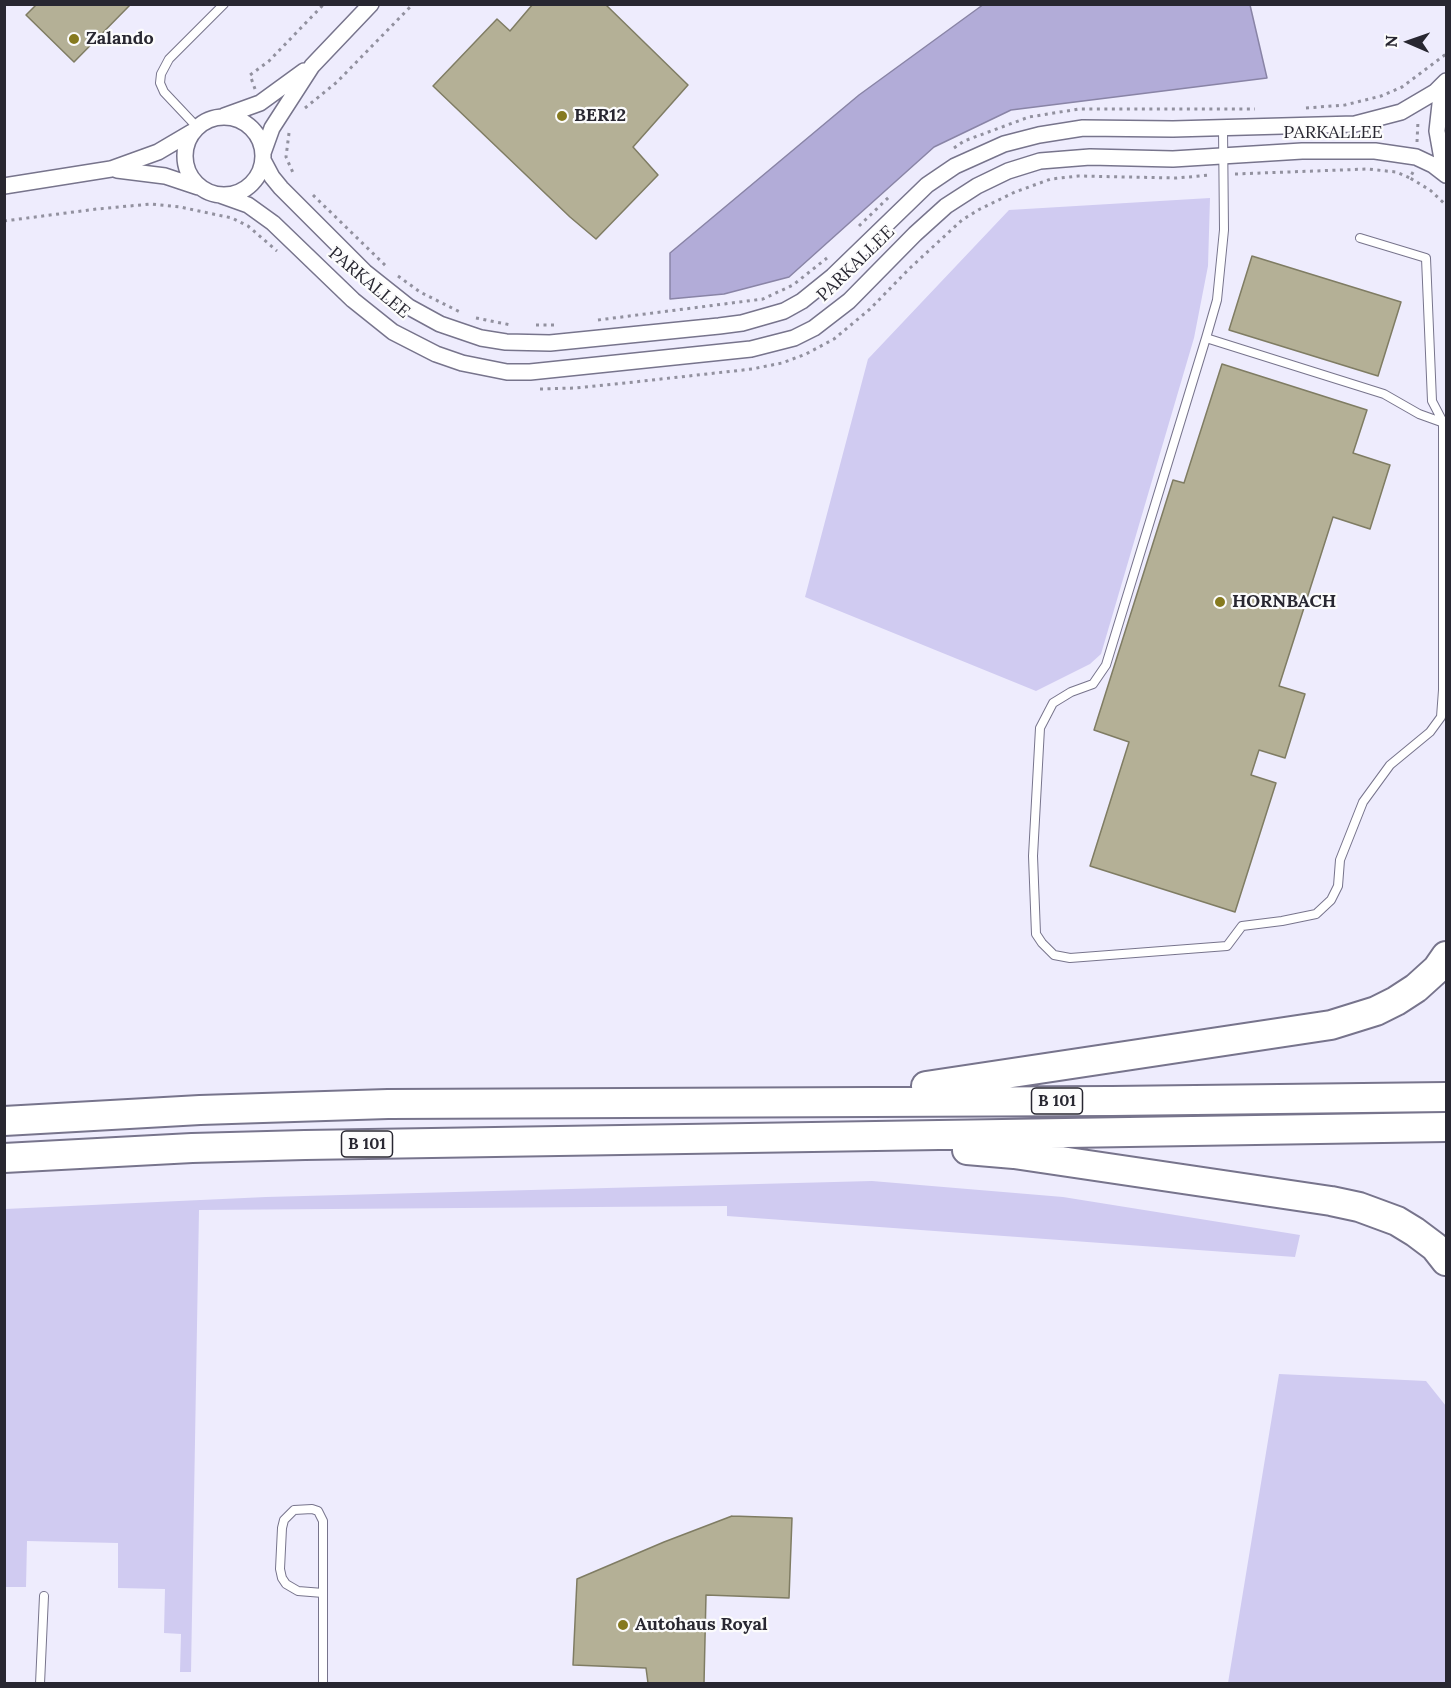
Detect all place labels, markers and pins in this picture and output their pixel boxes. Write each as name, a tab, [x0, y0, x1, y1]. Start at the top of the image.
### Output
place label: Zalando	[86, 28, 154, 50]
marker: Zalando	[67, 32, 81, 46]
place label: BER12	[574, 105, 626, 127]
marker: BER12	[555, 109, 569, 123]
place label: HORNBACH	[1232, 591, 1336, 613]
marker: HORNBACH	[1213, 595, 1227, 609]
place label: Autohaus Royal	[635, 1614, 768, 1636]
marker: Autohaus Royal	[616, 1618, 630, 1632]

